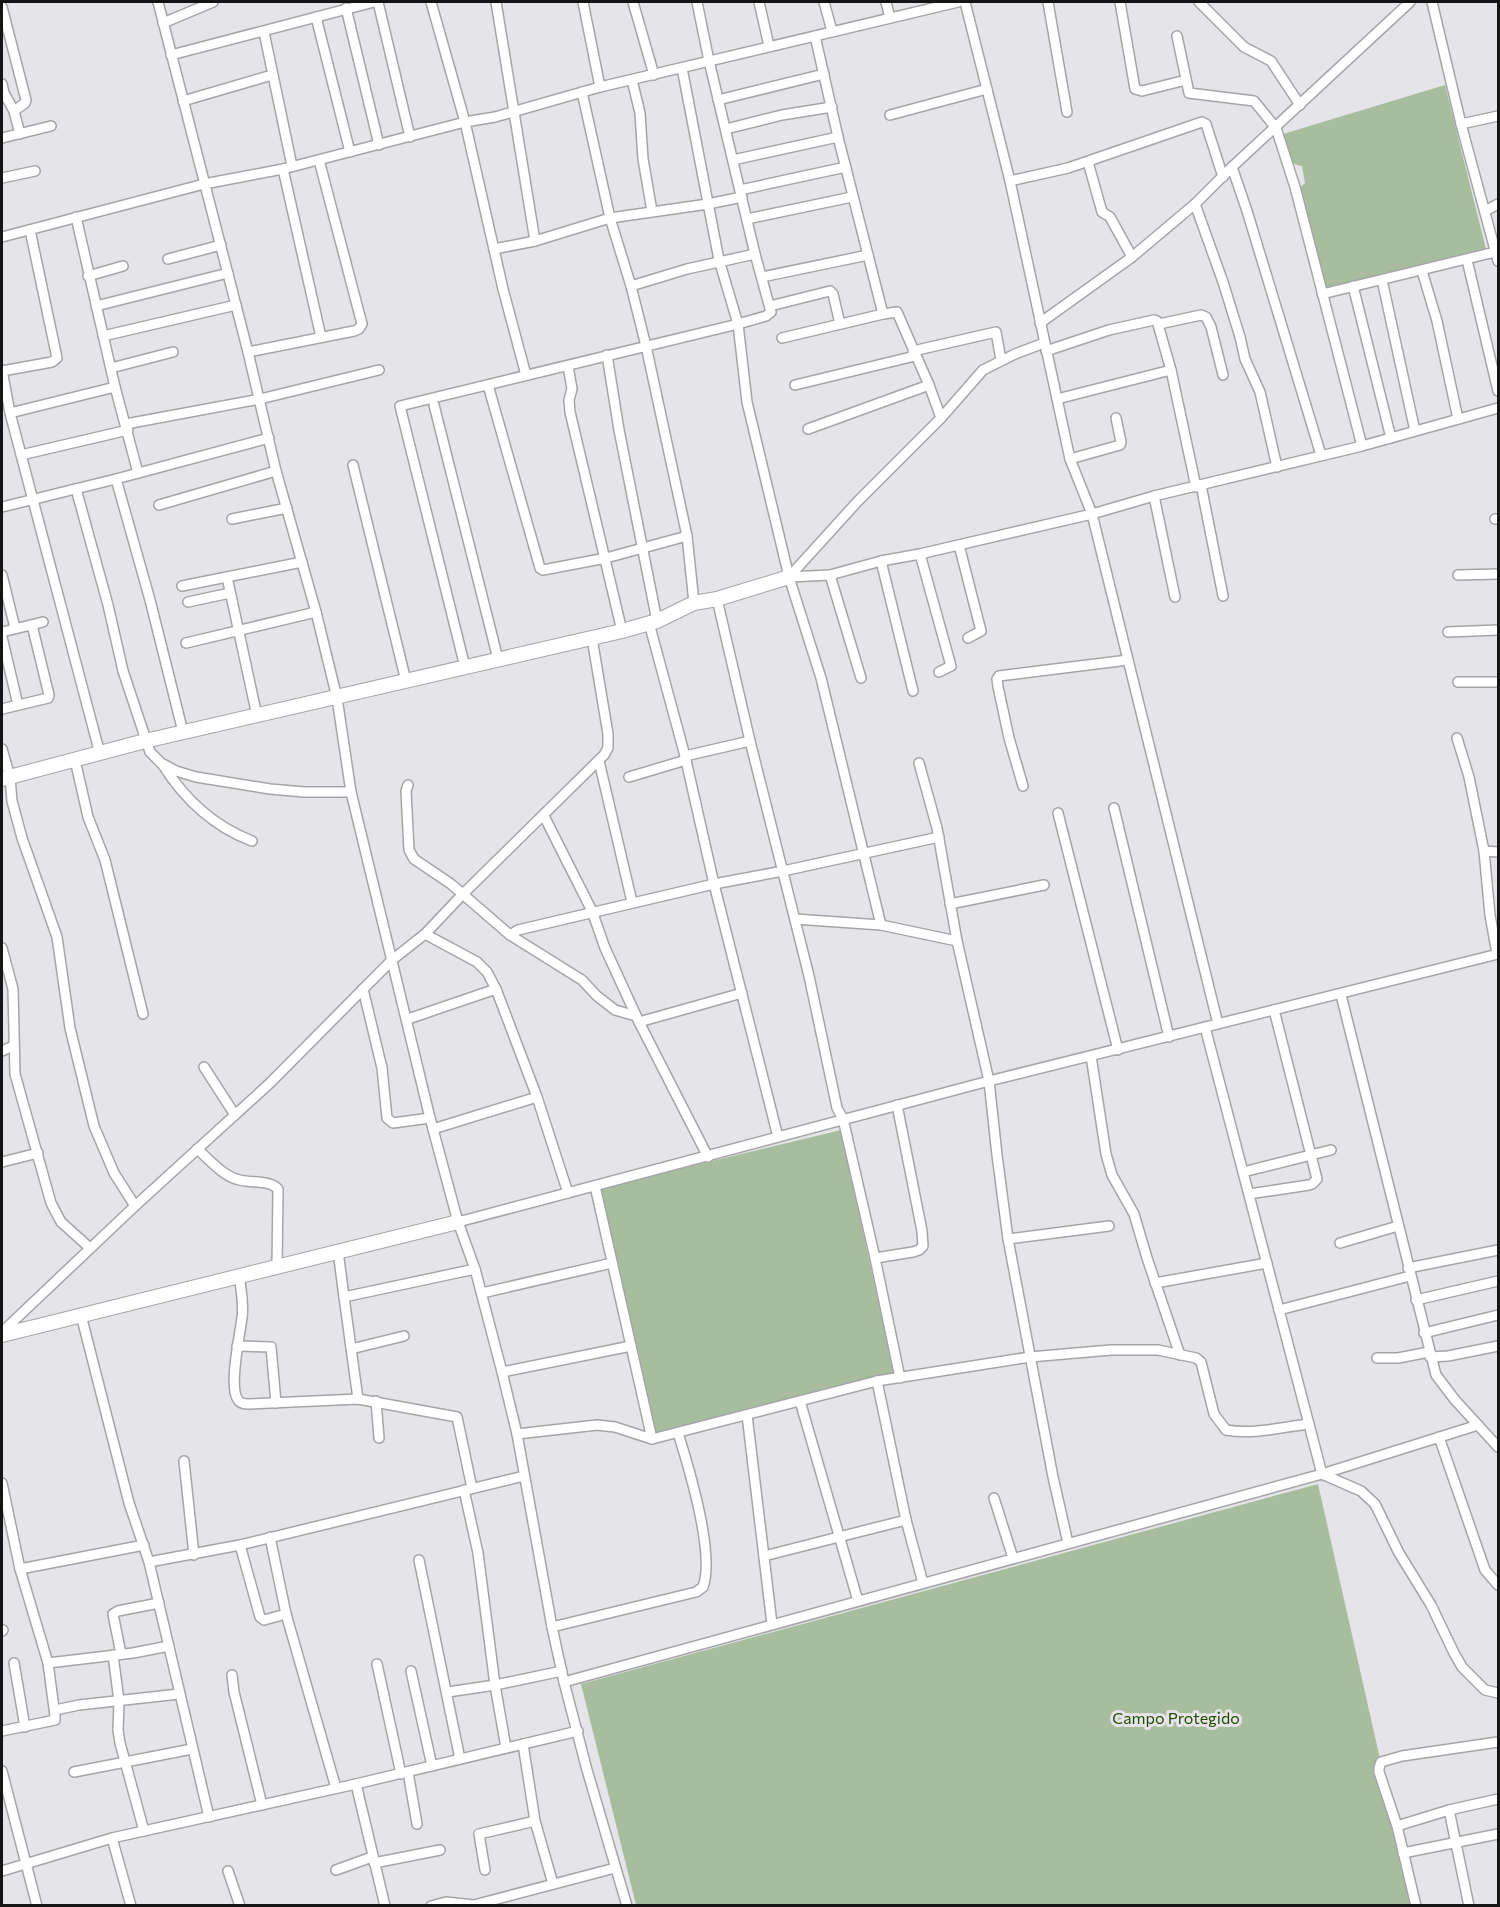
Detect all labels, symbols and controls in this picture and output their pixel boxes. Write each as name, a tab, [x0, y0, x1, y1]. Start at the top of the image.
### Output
park label: Campo Protegido	[1112, 1708, 1240, 1727]

